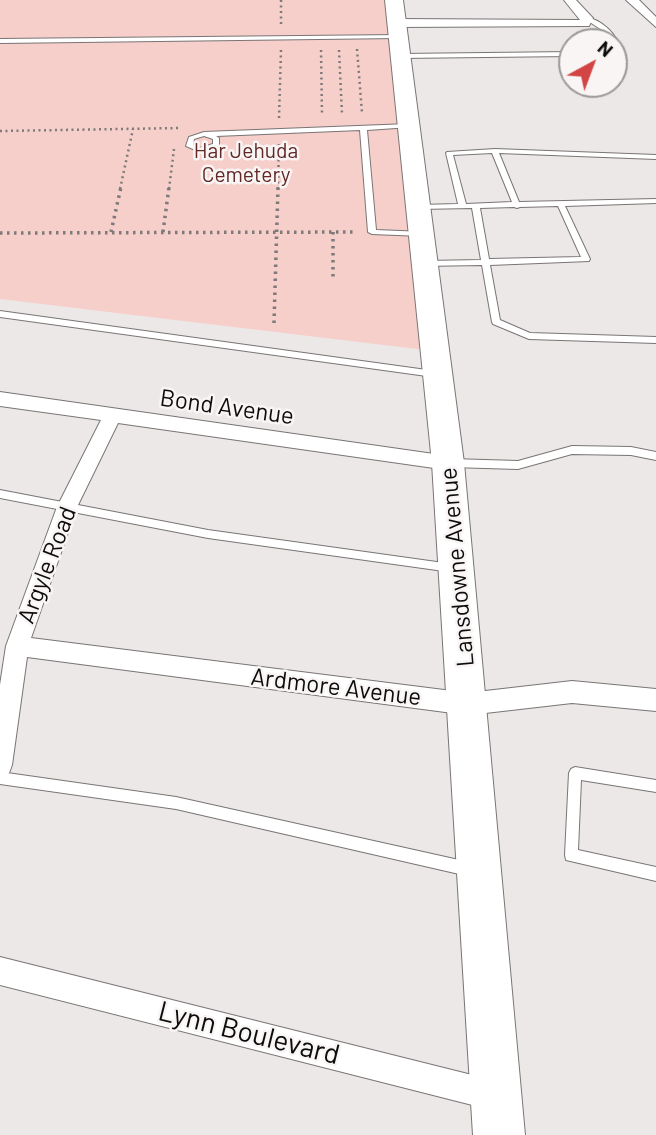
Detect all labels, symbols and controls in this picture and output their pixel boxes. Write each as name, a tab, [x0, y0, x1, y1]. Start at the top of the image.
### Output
north arrow	[558, 28, 628, 98]
text: N	[593, 35, 618, 61]
park label: Har Jehuda Cemetery	[194, 138, 298, 188]
street label: Bond Avenue	[158, 383, 296, 431]
street label: Lansdowne Avenue	[434, 466, 480, 668]
street label: Argyle Road	[11, 502, 83, 628]
street label: Ardmore Avenue	[249, 662, 423, 712]
street label: Lynn Boulevard	[155, 994, 343, 1072]

